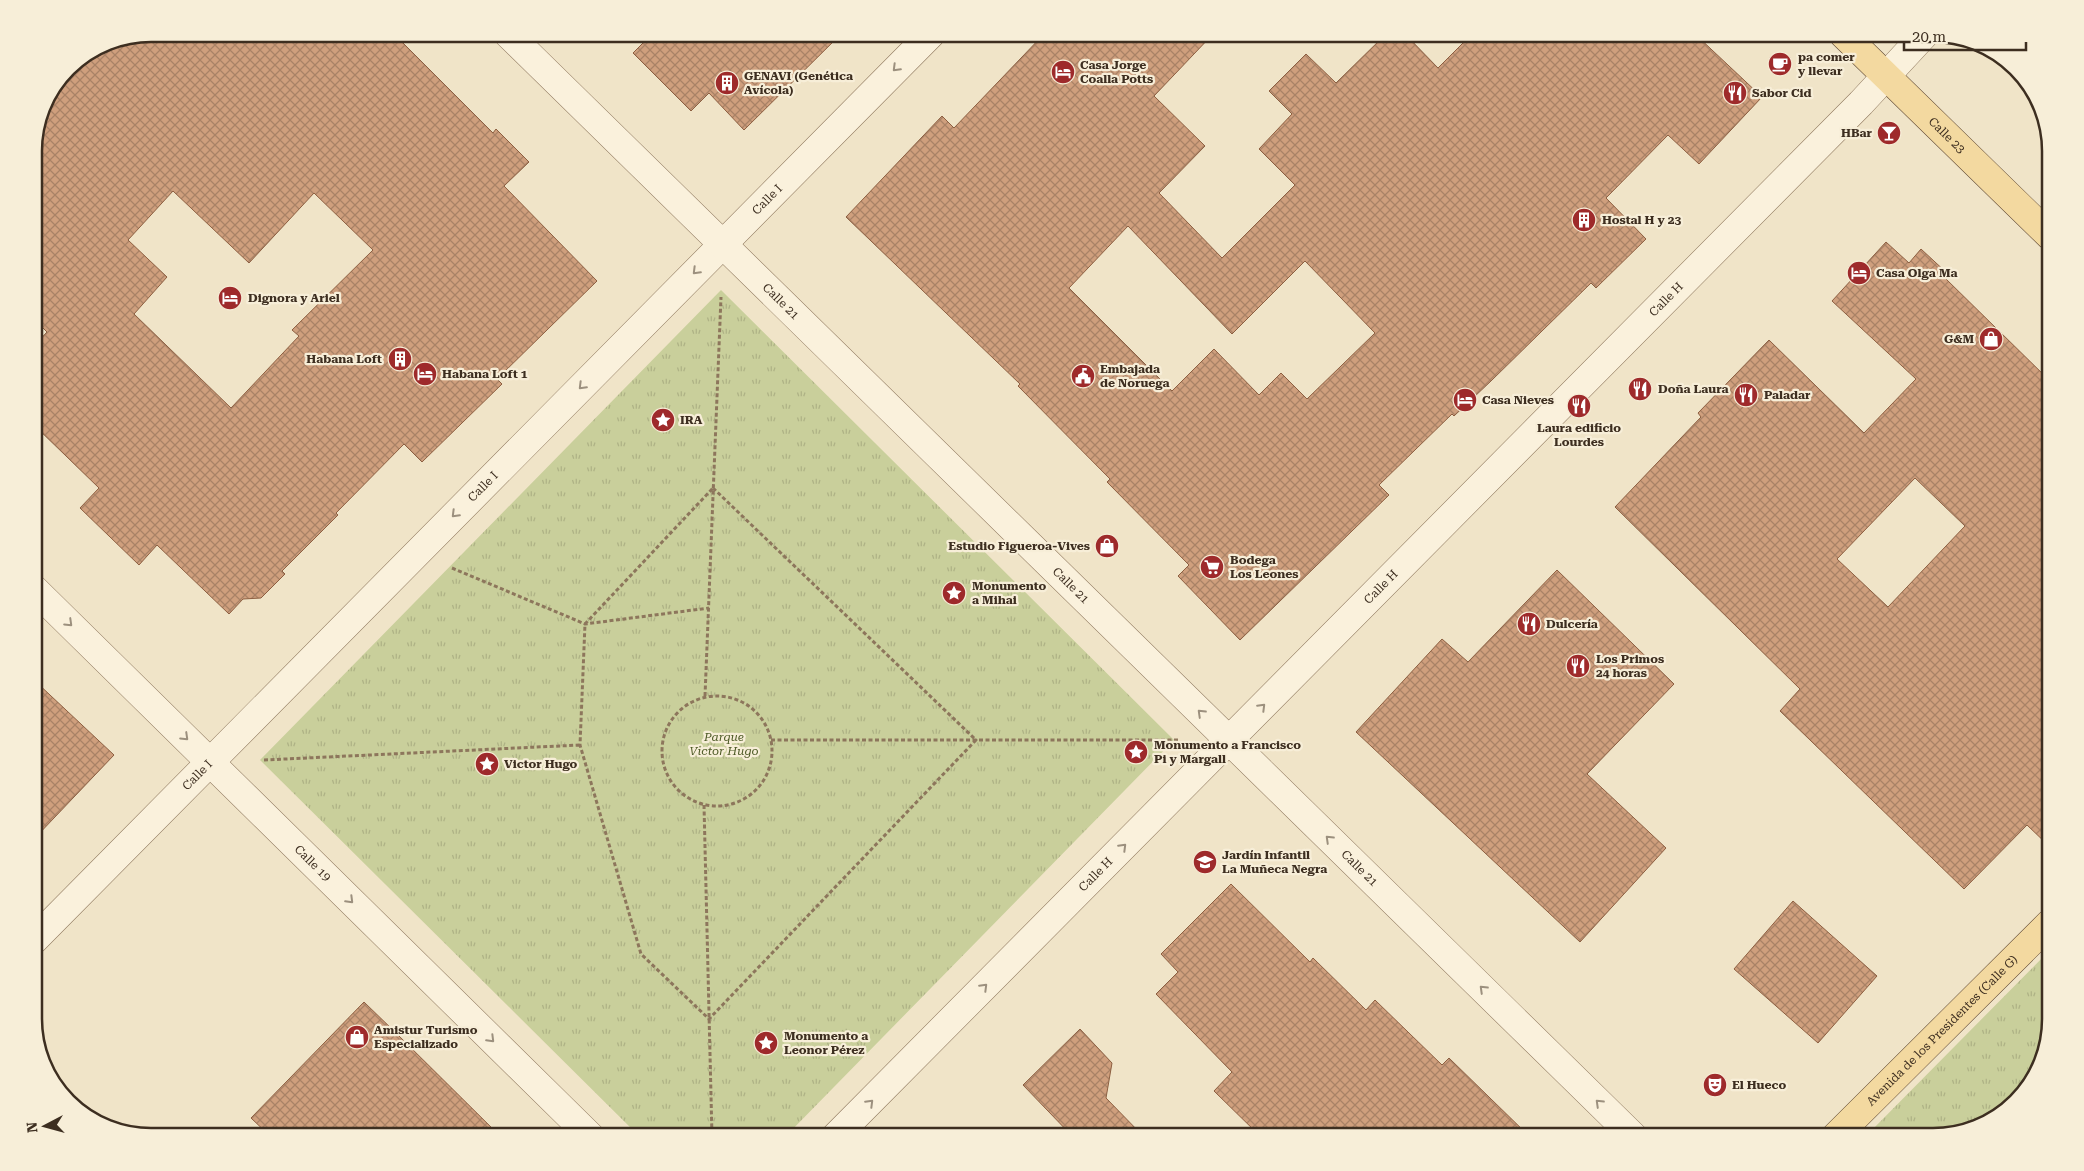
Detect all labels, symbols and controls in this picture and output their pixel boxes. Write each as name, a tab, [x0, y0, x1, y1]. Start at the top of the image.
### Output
scale bar	[1904, 20, 2026, 52]
text: 20 m	[1912, 28, 1947, 46]
place label: pa comer y llevar	[1798, 50, 1855, 78]
cafe icon: pa comer y llevar	[1767, 51, 1793, 77]
place label: Casa Jorge Coalla Potts	[1080, 58, 1153, 86]
hotel icon: Casa Jorge Coalla Potts	[1050, 59, 1076, 85]
one-way arrow	[893, 63, 902, 72]
place label: GENAVI (Genética Avícola)	[744, 69, 853, 97]
building icon: GENAVI (Genética Avícola)	[714, 70, 740, 96]
restaurant icon: Sabor Cid	[1722, 80, 1748, 106]
place label: Sabor Cid	[1752, 86, 1811, 100]
street label: Calle 23	[1926, 114, 1968, 156]
bar icon: HBar	[1876, 120, 1902, 146]
place label: HBar	[1841, 126, 1873, 140]
street label: Calle I	[749, 182, 785, 217]
building icon: Hostal H y 23	[1571, 207, 1597, 233]
place label: Hostal H y 23	[1602, 213, 1682, 227]
hotel icon: Casa Olga Ma	[1846, 260, 1872, 286]
one-way arrow	[693, 265, 702, 274]
place label: Casa Olga Ma	[1876, 266, 1958, 280]
street label: Calle H	[1646, 279, 1686, 319]
street label: Calle 21	[760, 280, 802, 322]
hotel icon: Dignora y Ariel	[217, 285, 243, 311]
place label: Dignora y Ariel	[248, 291, 340, 305]
shop icon: G&M	[1978, 326, 2004, 352]
place label: G&M	[1944, 332, 1974, 346]
building icon: Habana Loft	[387, 346, 413, 372]
place label: Habana Loft	[306, 352, 382, 366]
hotel icon: Habana Loft 1	[412, 361, 438, 387]
place label: Embajada de Noruega	[1100, 362, 1170, 390]
public building icon: Embajada de Noruega	[1070, 363, 1096, 389]
place label: Habana Loft 1	[442, 367, 528, 381]
restaurant icon: Doña Laura	[1627, 376, 1653, 402]
one-way arrow	[579, 381, 588, 390]
place label: Doña Laura	[1658, 382, 1729, 396]
restaurant icon: Paladar	[1733, 382, 1759, 408]
hotel icon: Casa Nieves	[1452, 387, 1478, 413]
place label: Paladar	[1764, 388, 1811, 402]
place label: Casa Nieves	[1482, 393, 1554, 407]
restaurant icon: Laura edificio Lourdes	[1566, 393, 1592, 419]
place icon: IRA	[650, 407, 676, 433]
place label: IRA	[680, 413, 703, 427]
place label: Laura edificio Lourdes	[1537, 421, 1621, 449]
street label: Calle I	[465, 469, 501, 505]
one-way arrow	[452, 509, 461, 518]
shop icon: Estudio Figueroa-Vives	[1094, 533, 1120, 559]
place label: Estudio Figueroa-Vives	[948, 539, 1090, 553]
place label: Bodega Los Leones	[1230, 553, 1299, 581]
supermarket icon: Bodega Los Leones	[1199, 554, 1225, 580]
street label: Calle 21	[1050, 564, 1092, 607]
street label: Calle H	[1361, 567, 1401, 607]
place label: Monumento a Mihai	[972, 579, 1047, 607]
place icon: Monumento a Mihai	[941, 580, 967, 606]
restaurant icon: Dulcería	[1516, 611, 1542, 637]
place label: Dulcería	[1546, 617, 1598, 631]
one-way arrow	[63, 618, 72, 627]
place label: Los Primos 24 horas	[1596, 652, 1664, 680]
restaurant icon: Los Primos 24 horas	[1565, 653, 1591, 679]
one-way arrow	[1256, 703, 1265, 712]
one-way arrow	[1198, 710, 1207, 719]
park label: Parque Victor Hugo	[690, 730, 758, 758]
one-way arrow	[179, 731, 188, 740]
place label: Monumento a Francisco Pi y Margall	[1154, 738, 1301, 766]
place icon: Monumento a Francisco Pi y Margall	[1123, 739, 1149, 765]
place icon: Victor Hugo	[474, 751, 500, 777]
street label: Calle I	[179, 757, 215, 793]
place label: Victor Hugo	[504, 757, 578, 771]
one-way arrow	[1326, 836, 1335, 845]
street label: Calle 19	[292, 842, 334, 884]
one-way arrow	[1117, 844, 1126, 853]
street label: Calle 21	[1338, 847, 1381, 889]
place label: Jardín Infantil La Muñeca Negra	[1222, 848, 1327, 876]
school or university icon: Jardín Infantil La Muñeca Negra	[1192, 849, 1218, 875]
street label: Calle H	[1076, 854, 1115, 894]
one-way arrow	[345, 895, 354, 904]
street label: Avenida de los Presidentes (Calle G)	[1864, 952, 2020, 1109]
one-way arrow	[978, 984, 987, 993]
one-way arrow	[1480, 986, 1489, 995]
place label: Amistur Turismo Especializado	[374, 1023, 478, 1051]
shop icon: Amistur Turismo Especializado	[344, 1024, 370, 1050]
place label: Monumento a Leonor Pérez	[784, 1029, 868, 1057]
place icon: Monumento a Leonor Pérez	[753, 1030, 779, 1056]
one-way arrow	[485, 1033, 494, 1042]
theatre icon: El Hueco	[1702, 1072, 1728, 1098]
place label: El Hueco	[1732, 1078, 1786, 1092]
one-way arrow	[864, 1099, 873, 1108]
one-way arrow	[1596, 1100, 1605, 1109]
north arrow	[20, 1101, 70, 1151]
text: N	[24, 1121, 41, 1134]

